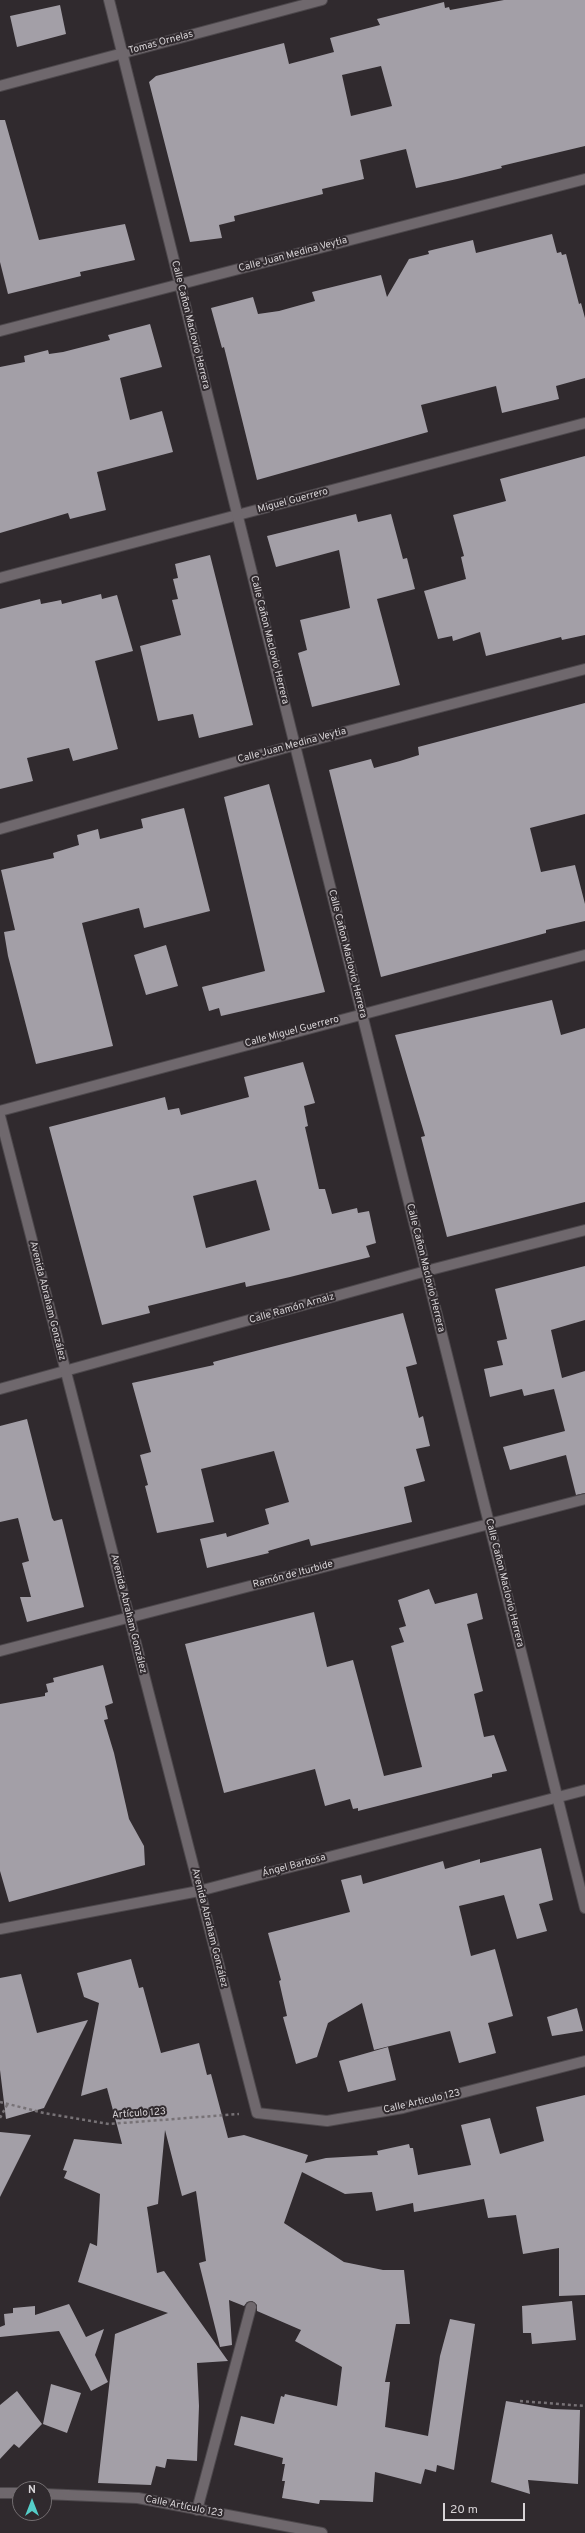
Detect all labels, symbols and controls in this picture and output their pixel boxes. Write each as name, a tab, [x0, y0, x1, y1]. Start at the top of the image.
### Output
street label: Tomas Ornelas	[127, 29, 195, 57]
street label: Calle Juan Medina Veytia	[237, 235, 349, 275]
street label: Calle Cañon Maclovio Herrera	[168, 260, 212, 390]
street label: Miguel Guerrero	[257, 486, 329, 516]
street label: Calle Cañon Maclovio Herrera	[247, 575, 291, 705]
street label: Calle Juan Medina Veytia	[236, 726, 348, 766]
street label: Calle Cañon Maclovio Herrera	[325, 889, 369, 1019]
street label: Calle Miguel Guerrero	[244, 1014, 340, 1050]
street label: Calle Cañon Maclovio Herrera	[403, 1203, 447, 1333]
street label: Avenida Abraham González	[26, 1240, 68, 1362]
street label: Calle Ramón Arnaiz	[248, 1291, 336, 1327]
street label: Calle Cañon Maclovio Herrera	[482, 1518, 526, 1648]
street label: Avenida Abraham González	[107, 1553, 149, 1675]
street label: Ramón de Iturbide	[252, 1559, 334, 1591]
street label: Ángel Barbosa	[261, 1852, 327, 1880]
street label: Avenida Abraham González	[188, 1867, 230, 1989]
street label: Calle Articulo 123	[382, 2087, 462, 2117]
street label: Artículo 123	[112, 2106, 166, 2122]
north arrow	[12, 2481, 52, 2521]
text: N	[28, 2483, 36, 2497]
street label: Calle Artículo 123	[144, 2494, 224, 2520]
scale bar	[445, 2495, 527, 2521]
text: 20 m	[450, 2502, 478, 2518]

